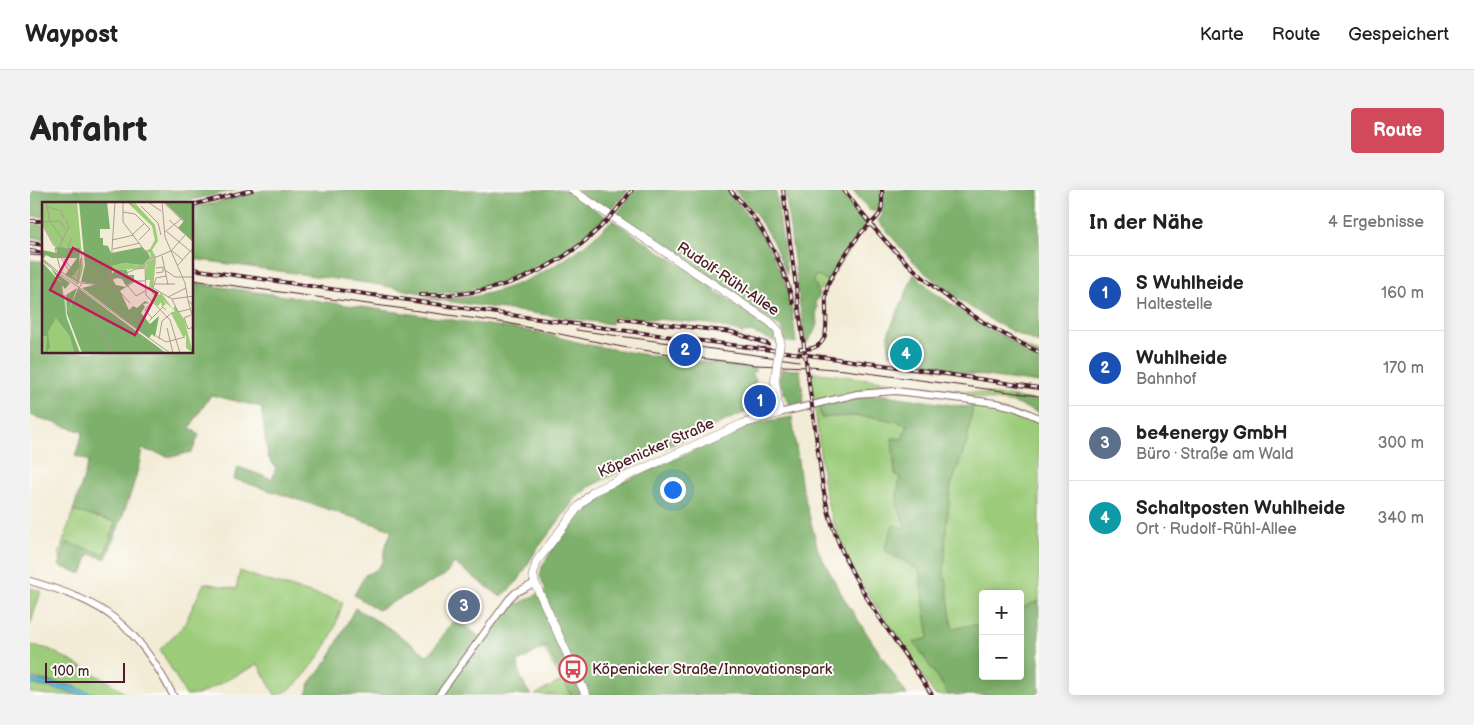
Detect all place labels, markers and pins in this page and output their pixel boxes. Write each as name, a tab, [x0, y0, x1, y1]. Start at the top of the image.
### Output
pin: 2	[669, 331, 701, 369]
pin: 4	[890, 335, 922, 373]
pin: 1	[744, 382, 776, 420]
pin: 3	[448, 587, 480, 625]
bus stop icon: Köpenicker Straße/Innovationspark	[558, 654, 588, 684]
place label: Köpenicker Straße/Innovationspark	[592, 660, 833, 679]

